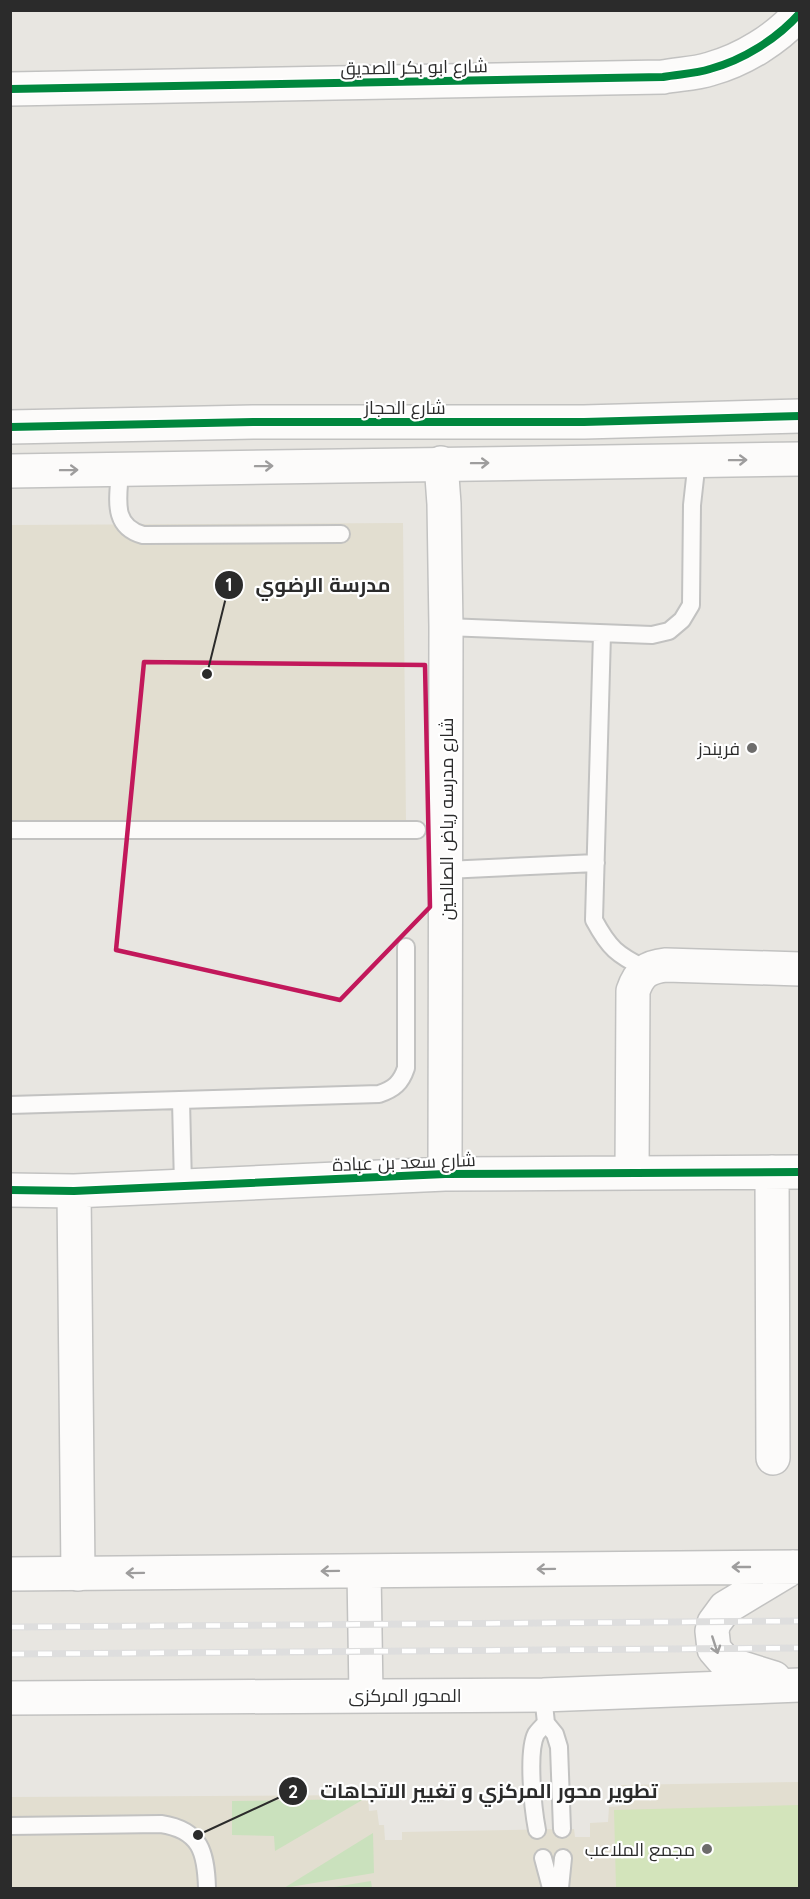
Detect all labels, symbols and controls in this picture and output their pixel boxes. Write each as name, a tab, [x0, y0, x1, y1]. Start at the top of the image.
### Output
street label: شارع ابو بكر الصديق	[340, 54, 488, 81]
street label: شارع الحجاز	[363, 396, 446, 420]
one-way arrow	[727, 454, 747, 466]
one-way arrow	[469, 457, 489, 469]
one-way arrow	[253, 460, 273, 472]
one-way arrow	[58, 464, 78, 475]
callout: مدرسة الرضوي	[214, 566, 403, 604]
text: مدرسة الرضوي	[256, 572, 390, 601]
text: 1	[225, 573, 233, 596]
street label: شارع مدرسه رياض الصالحين	[435, 718, 459, 920]
place label: فريندز	[697, 737, 740, 760]
marker: فريندز	[745, 741, 759, 755]
street label: شارع سعد بن عبادة	[332, 1148, 476, 1177]
one-way arrow	[732, 1561, 752, 1573]
one-way arrow	[537, 1563, 557, 1575]
one-way arrow	[321, 1565, 341, 1577]
one-way arrow	[126, 1567, 146, 1579]
one-way arrow	[710, 1635, 721, 1654]
street label: المحور المركزى	[349, 1684, 461, 1707]
callout: تطوير محور المركزي و تغيير الاتجاهات	[278, 1772, 669, 1810]
text: تطوير محور المركزي و تغيير الاتجاهات	[320, 1778, 658, 1807]
text: 2	[288, 1780, 298, 1803]
place label: مجمع الملاعب	[585, 1838, 695, 1862]
marker: مجمع الملاعب	[700, 1842, 714, 1856]

